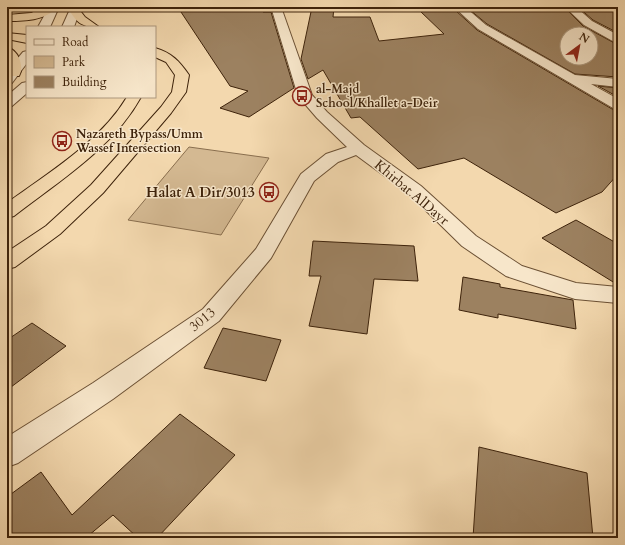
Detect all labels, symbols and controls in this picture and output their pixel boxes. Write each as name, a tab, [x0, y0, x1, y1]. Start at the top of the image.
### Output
legend	[26, 26, 156, 98]
north arrow	[559, 26, 599, 66]
text: N	[576, 29, 592, 47]
text: Road	[62, 34, 89, 50]
text: Park	[62, 54, 86, 70]
text: Building	[62, 74, 107, 90]
place label: al-Majd School/Khallet a-Deir	[316, 81, 438, 111]
bus stop icon: al-Majd School/Khallet a-Deir	[291, 85, 313, 107]
place label: Nazareth Bypass/Umm Wassef Intersection	[75, 126, 204, 156]
bus stop icon: Nazareth Bypass/Umm Wassef Intersection	[51, 130, 73, 152]
street label: Khirbat AlDayr	[370, 155, 454, 230]
bus stop icon: Halat A Dir/3013	[258, 181, 280, 203]
place label: Halat A Dir/3013	[146, 183, 255, 202]
street label: 3013	[185, 303, 219, 336]

